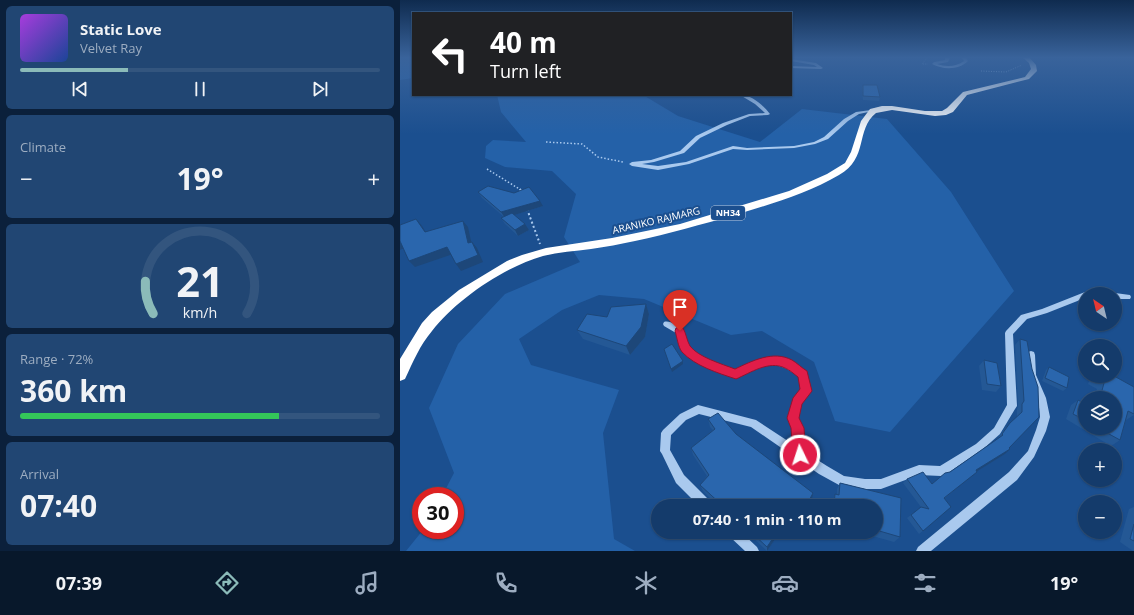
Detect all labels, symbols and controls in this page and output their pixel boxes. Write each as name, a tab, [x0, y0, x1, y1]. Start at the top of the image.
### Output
text: Static Love	[80, 19, 162, 39]
text: 40 m	[490, 23, 557, 61]
icon: left	[424, 28, 476, 80]
text: Velvet Ray	[80, 39, 142, 57]
text: Turn left	[490, 59, 561, 83]
icon: previous	[69, 78, 91, 100]
icon: pause	[189, 78, 211, 100]
icon: next	[309, 78, 331, 100]
text: Climate	[20, 138, 66, 156]
text: 19°	[176, 158, 224, 199]
text: −	[20, 163, 33, 193]
text: +	[367, 163, 380, 193]
street label: ARANIKO RAJMARG	[611, 203, 701, 237]
road number: NH34	[711, 206, 745, 220]
text: 21	[176, 252, 224, 308]
north arrow	[1078, 287, 1122, 331]
map controls	[1078, 287, 1122, 539]
pin	[663, 290, 697, 331]
icon: arrive	[669, 296, 691, 318]
text: km/h	[183, 302, 217, 321]
button: search	[1078, 339, 1122, 383]
text: Range · 72%	[20, 350, 93, 368]
text: 360 km	[20, 370, 127, 411]
button: layers	[1078, 391, 1122, 435]
position arrow	[779, 434, 821, 476]
button: +	[1078, 443, 1122, 487]
text: Arrival	[20, 465, 59, 483]
text: 07:40	[20, 485, 97, 526]
speed limit sign: 30	[412, 487, 464, 539]
button: −	[1078, 495, 1122, 539]
text: 07:40 · 1 min · 110 m	[693, 509, 841, 529]
icon: directions	[213, 569, 241, 597]
icon: music	[353, 569, 381, 597]
icon: phone	[492, 569, 520, 597]
icon: climate	[632, 569, 660, 597]
icon: car	[771, 569, 799, 597]
icon: filters	[911, 569, 939, 597]
text: 07:39	[56, 571, 102, 595]
text: 19°	[1050, 571, 1078, 595]

